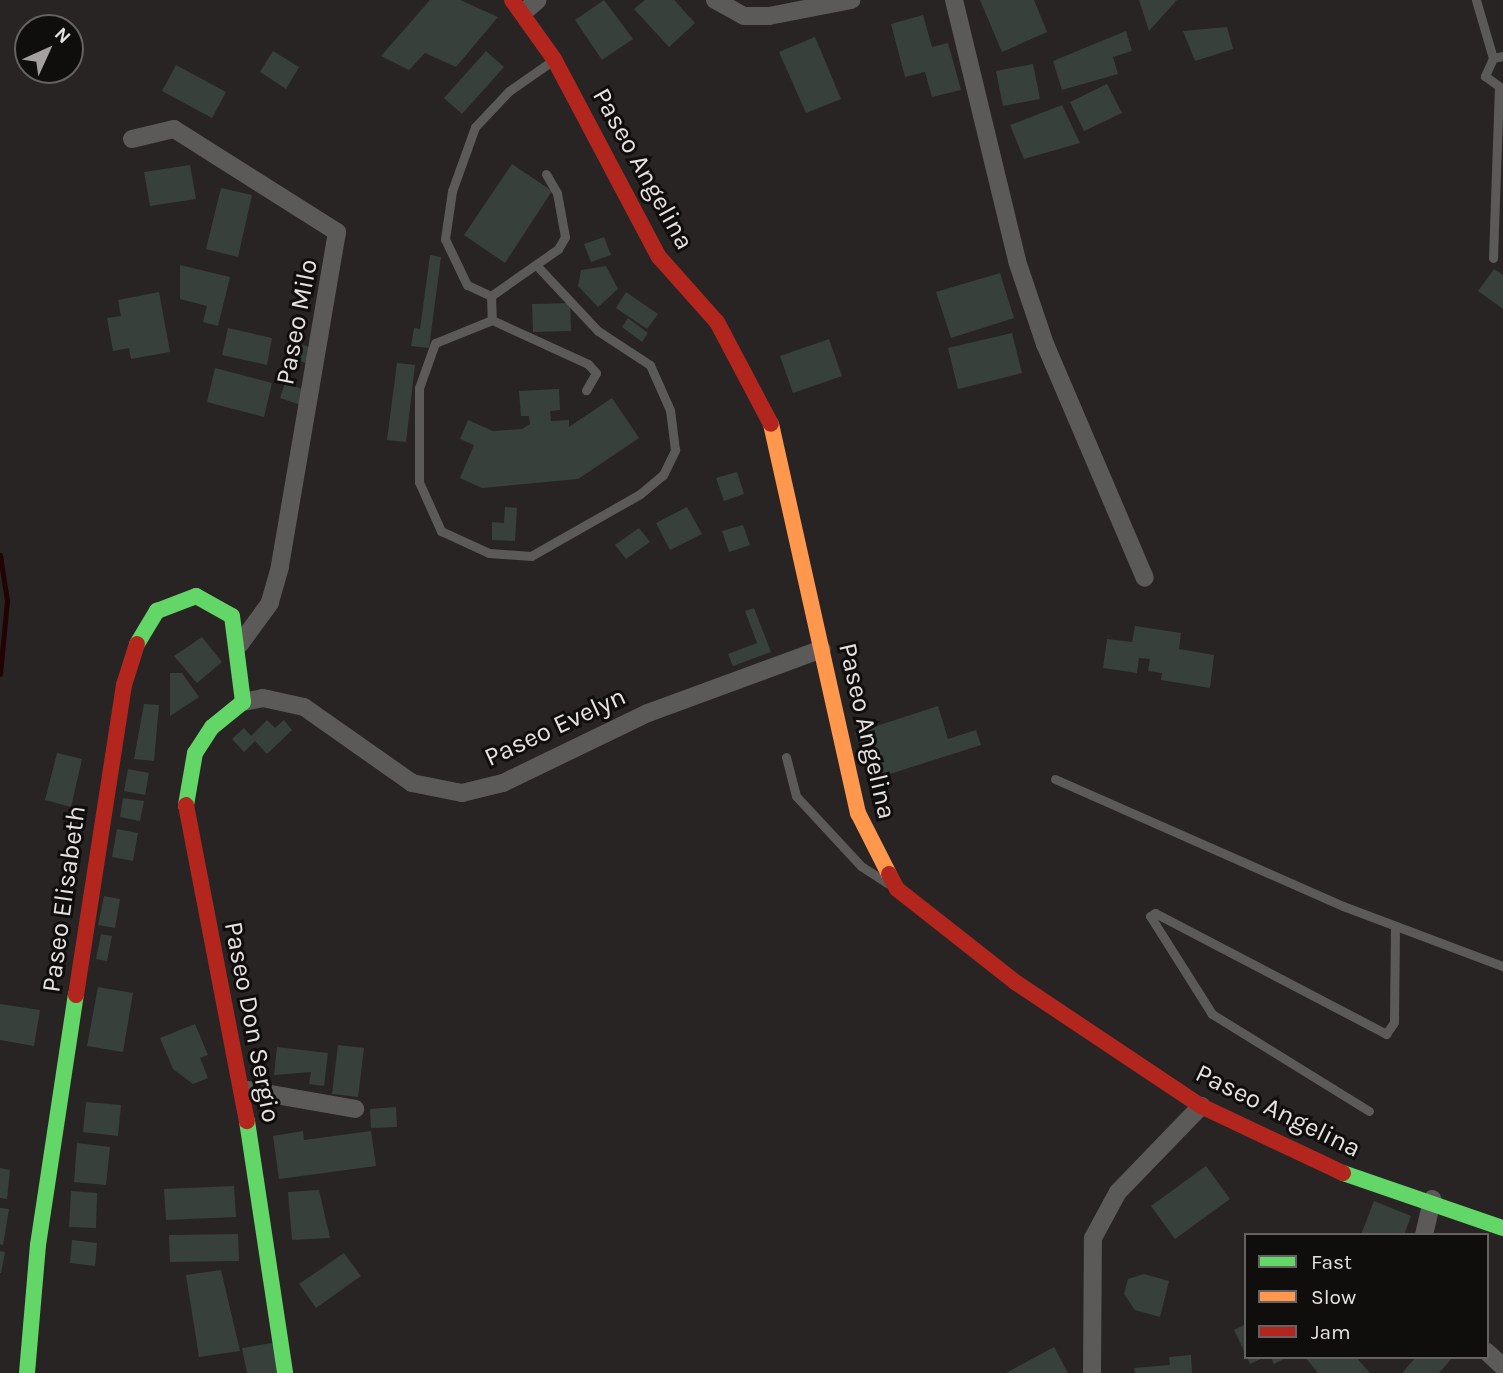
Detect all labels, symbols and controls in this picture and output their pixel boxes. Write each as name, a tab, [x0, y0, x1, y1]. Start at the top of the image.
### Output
north arrow	[14, 14, 84, 84]
text: N	[50, 23, 75, 48]
street label: Paseo Angelina	[586, 83, 700, 255]
street label: Paseo Milo	[270, 257, 324, 387]
street label: Paseo Angelina	[832, 640, 902, 822]
street label: Paseo Evelyn	[479, 681, 631, 773]
street label: Paseo Elisabeth	[35, 804, 93, 994]
street label: Paseo Don Sergio	[217, 919, 287, 1125]
street label: Paseo Angelina	[1190, 1058, 1366, 1164]
legend	[1244, 1233, 1489, 1359]
text: Fast	[1311, 1250, 1352, 1274]
text: Slow	[1311, 1285, 1356, 1309]
text: Jam	[1311, 1320, 1351, 1344]

